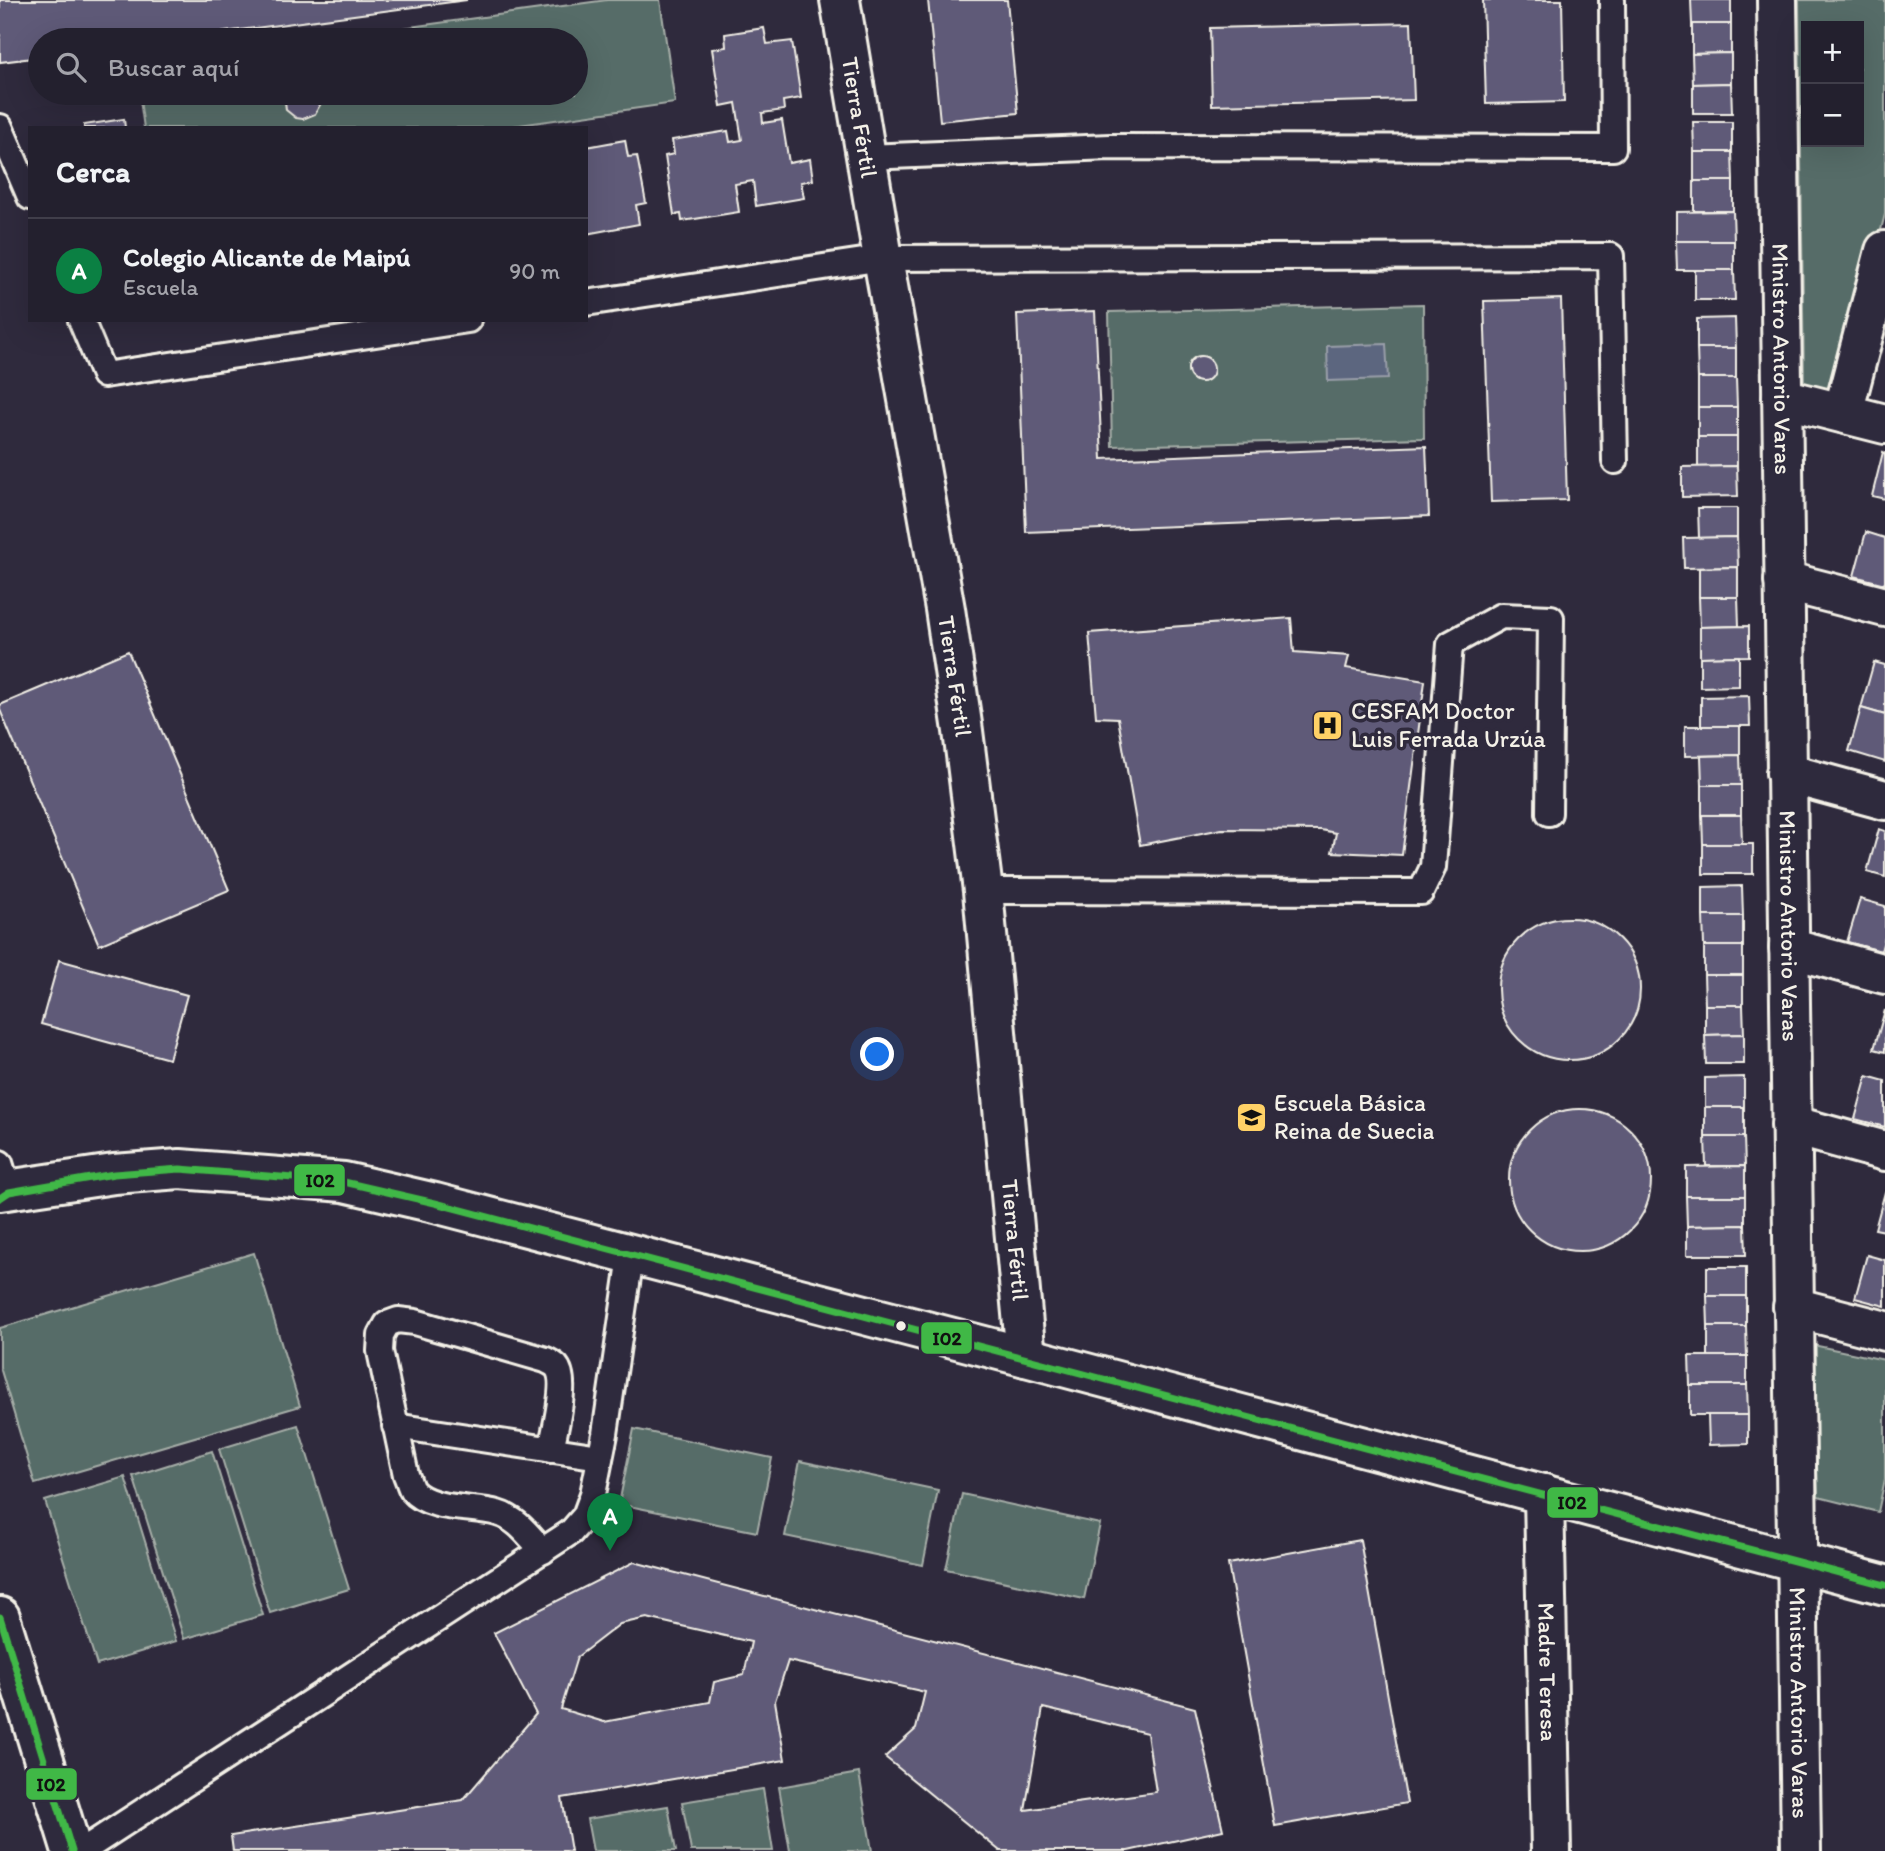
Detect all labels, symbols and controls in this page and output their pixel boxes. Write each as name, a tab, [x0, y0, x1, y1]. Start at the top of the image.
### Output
map controls	[1801, 21, 1864, 147]
button: +	[1801, 21, 1864, 84]
search box	[28, 28, 588, 105]
icon: search	[52, 48, 90, 86]
text: Buscar aquí	[108, 51, 239, 83]
street label: Tierra Fértil	[836, 55, 884, 180]
button: −	[1801, 84, 1864, 147]
text: Cerca	[56, 153, 130, 190]
text: Colegio Alicante de Maipú	[123, 241, 410, 273]
street label: Ministro Antorio Varas	[1766, 243, 1798, 475]
text: A	[72, 257, 86, 285]
text: 90 m	[509, 257, 560, 285]
text: Escuela	[123, 273, 199, 301]
street label: Tierra Fértil	[932, 614, 979, 739]
place label: CESFAM Doctor Luis Ferrada Urzúa	[1351, 696, 1546, 753]
hospital icon: CESFAM Doctor Luis Ferrada Urzúa	[1311, 708, 1345, 742]
street label: Ministro Antorio Varas	[1774, 810, 1806, 1042]
your location	[860, 1037, 894, 1071]
place label: Escuela Básica Reina de Suecia	[1274, 1088, 1435, 1145]
school or university icon: Escuela Básica Reina de Suecia	[1234, 1100, 1268, 1134]
line badge: I02	[293, 1163, 346, 1197]
text: I02	[306, 1169, 334, 1192]
street label: Tierra Fértil	[996, 1178, 1036, 1302]
unlabelled marker	[894, 1319, 908, 1333]
line badge: I02	[920, 1321, 973, 1355]
text: I02	[933, 1327, 961, 1350]
line badge: I02	[1546, 1486, 1599, 1519]
text: I02	[1558, 1491, 1586, 1514]
pin: A	[587, 1493, 633, 1551]
street label: Ministro Antorio Varas	[1784, 1587, 1816, 1819]
street label: Madre Teresa	[1532, 1602, 1564, 1742]
line badge: I02	[25, 1767, 78, 1801]
text: I02	[37, 1773, 65, 1796]

